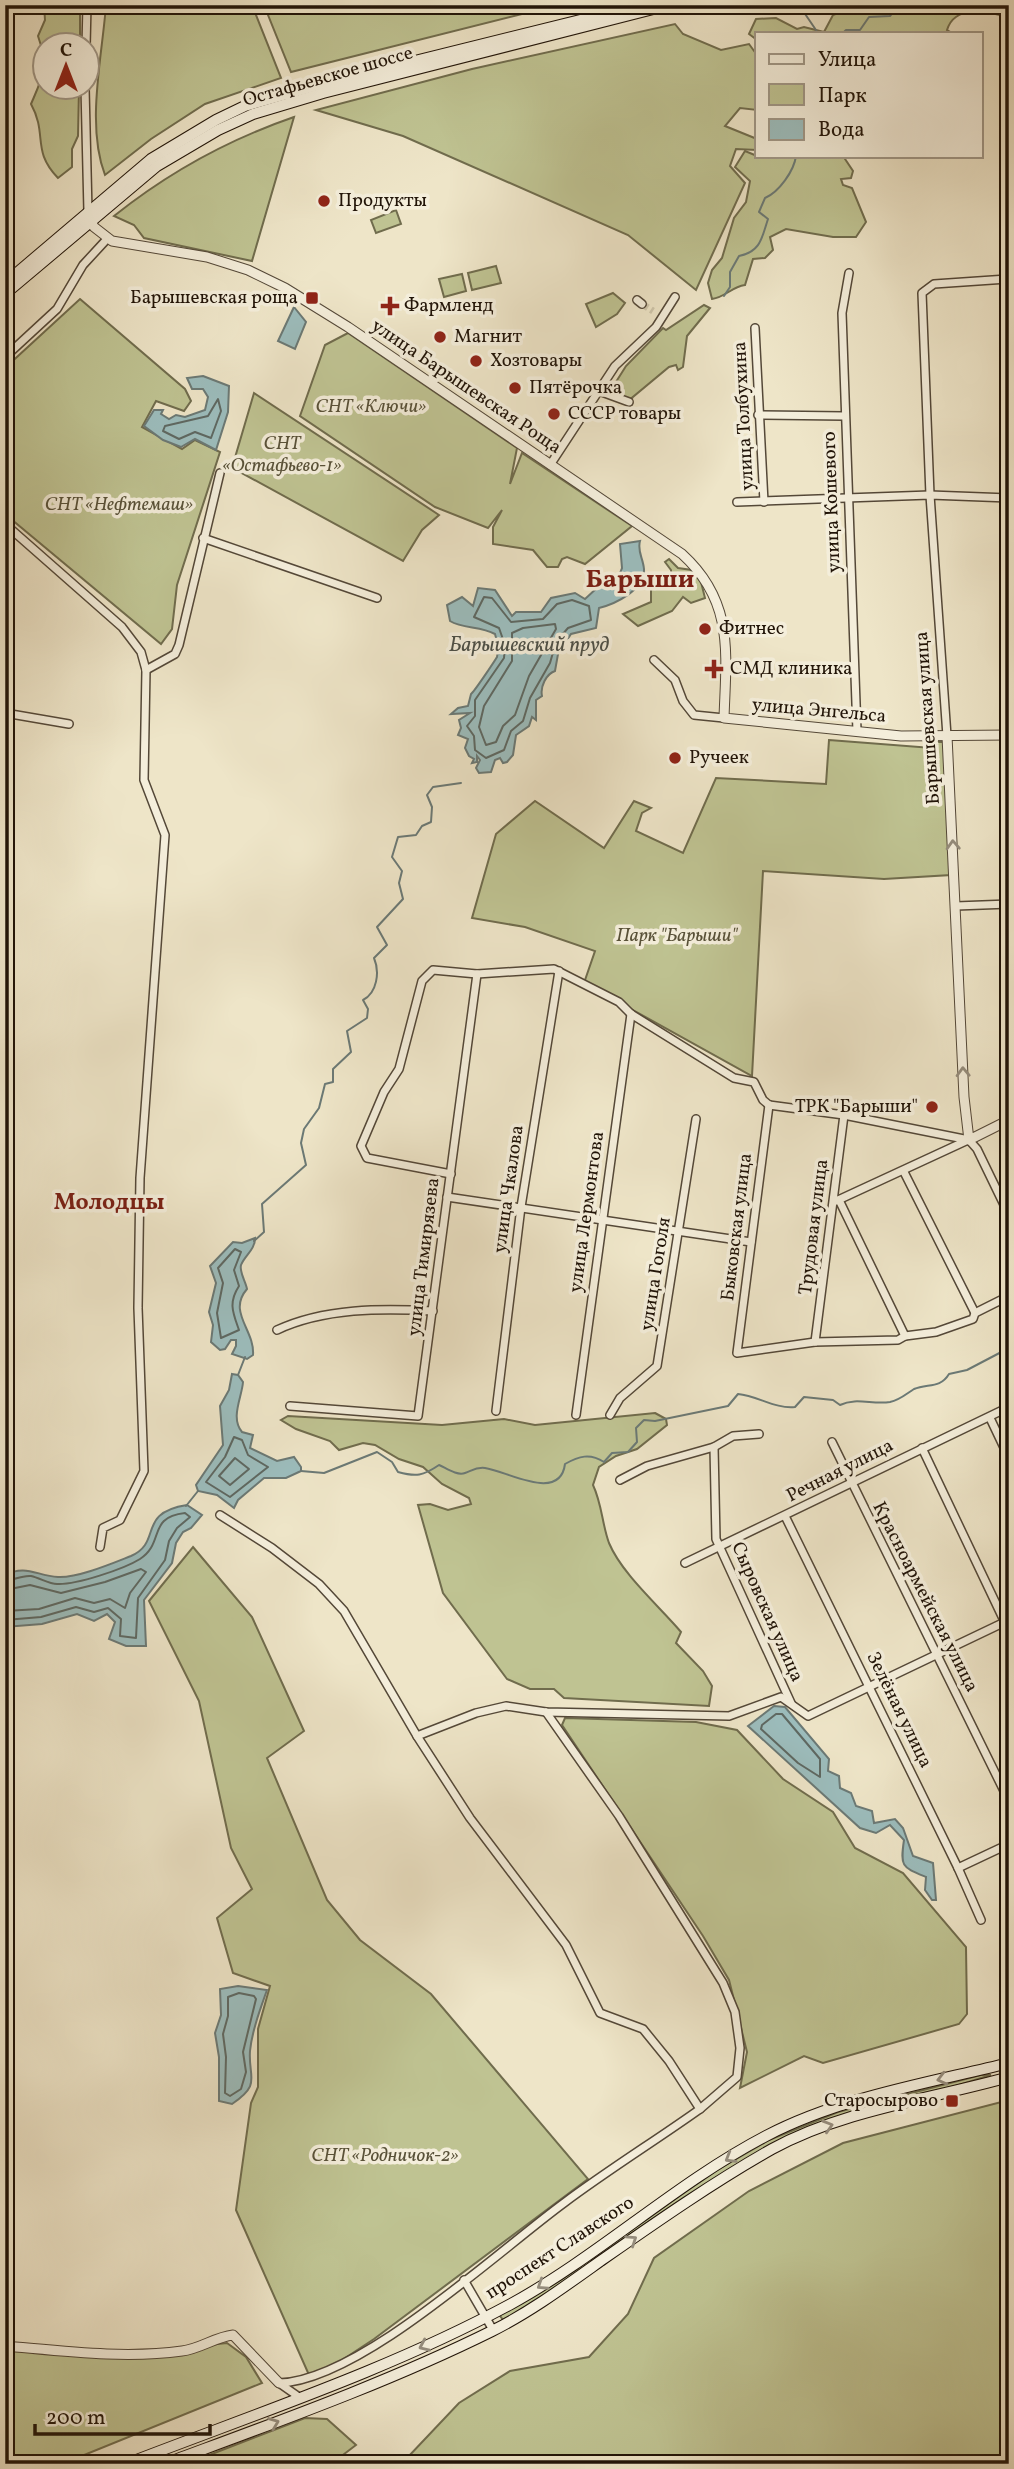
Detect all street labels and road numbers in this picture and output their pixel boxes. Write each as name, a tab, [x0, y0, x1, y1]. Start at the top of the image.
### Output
street label: Остафьевское шоссе	[240, 40, 416, 114]
street label: улица Барышевская Роща	[366, 313, 566, 461]
street label: улица Толбухина	[727, 341, 761, 491]
street label: улица Кошевого	[817, 431, 847, 573]
street label: Барышевская улица	[909, 631, 947, 805]
street label: улица Энгельса	[751, 692, 887, 730]
street label: улица Чкалова	[487, 1123, 531, 1255]
street label: улица Лермонтова	[563, 1130, 611, 1294]
street label: Быковская улица	[715, 1152, 759, 1302]
street label: Трудовая улица	[793, 1158, 835, 1296]
street label: улица Тимирязева	[401, 1176, 447, 1338]
street label: улица Гоголя	[634, 1215, 678, 1333]
street label: Речная улица	[782, 1433, 898, 1509]
street label: Красноармейская улица	[866, 1497, 984, 1697]
street label: Сыровская улица	[725, 1538, 809, 1686]
street label: Зелёная улица	[860, 1648, 938, 1772]
street label: проспект Славского	[481, 2190, 639, 2306]

